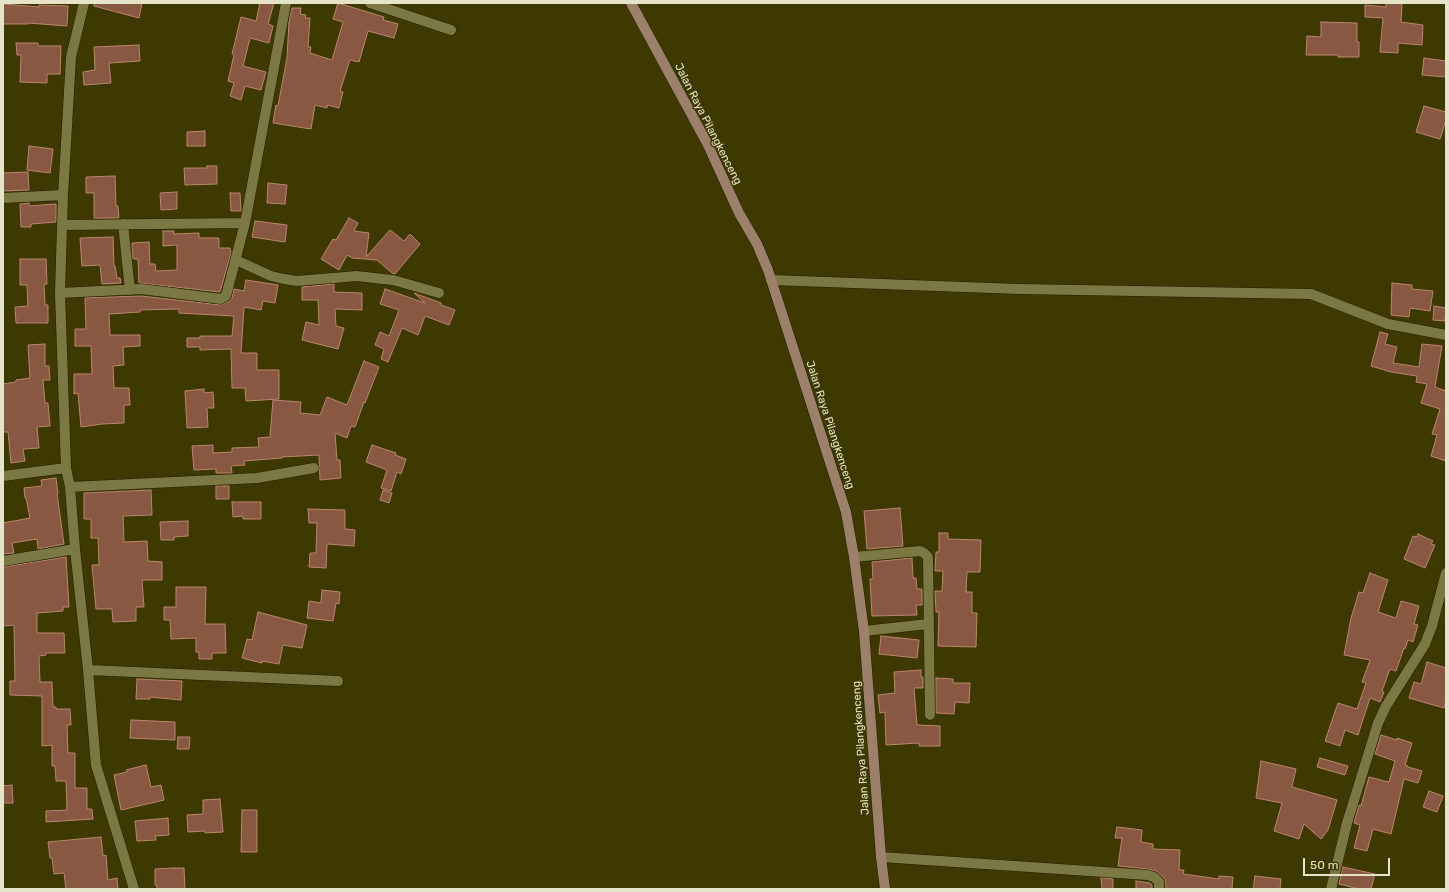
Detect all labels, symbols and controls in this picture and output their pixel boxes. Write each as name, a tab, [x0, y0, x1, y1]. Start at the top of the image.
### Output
street label: Jalan Raya Pilangkenceng	[672, 61, 744, 187]
street label: Jalan Raya Pilangkenceng	[803, 359, 857, 491]
street label: Jalan Raya Pilangkenceng	[850, 681, 872, 815]
scale bar	[1305, 850, 1392, 876]
text: 50 m	[1310, 858, 1338, 872]

